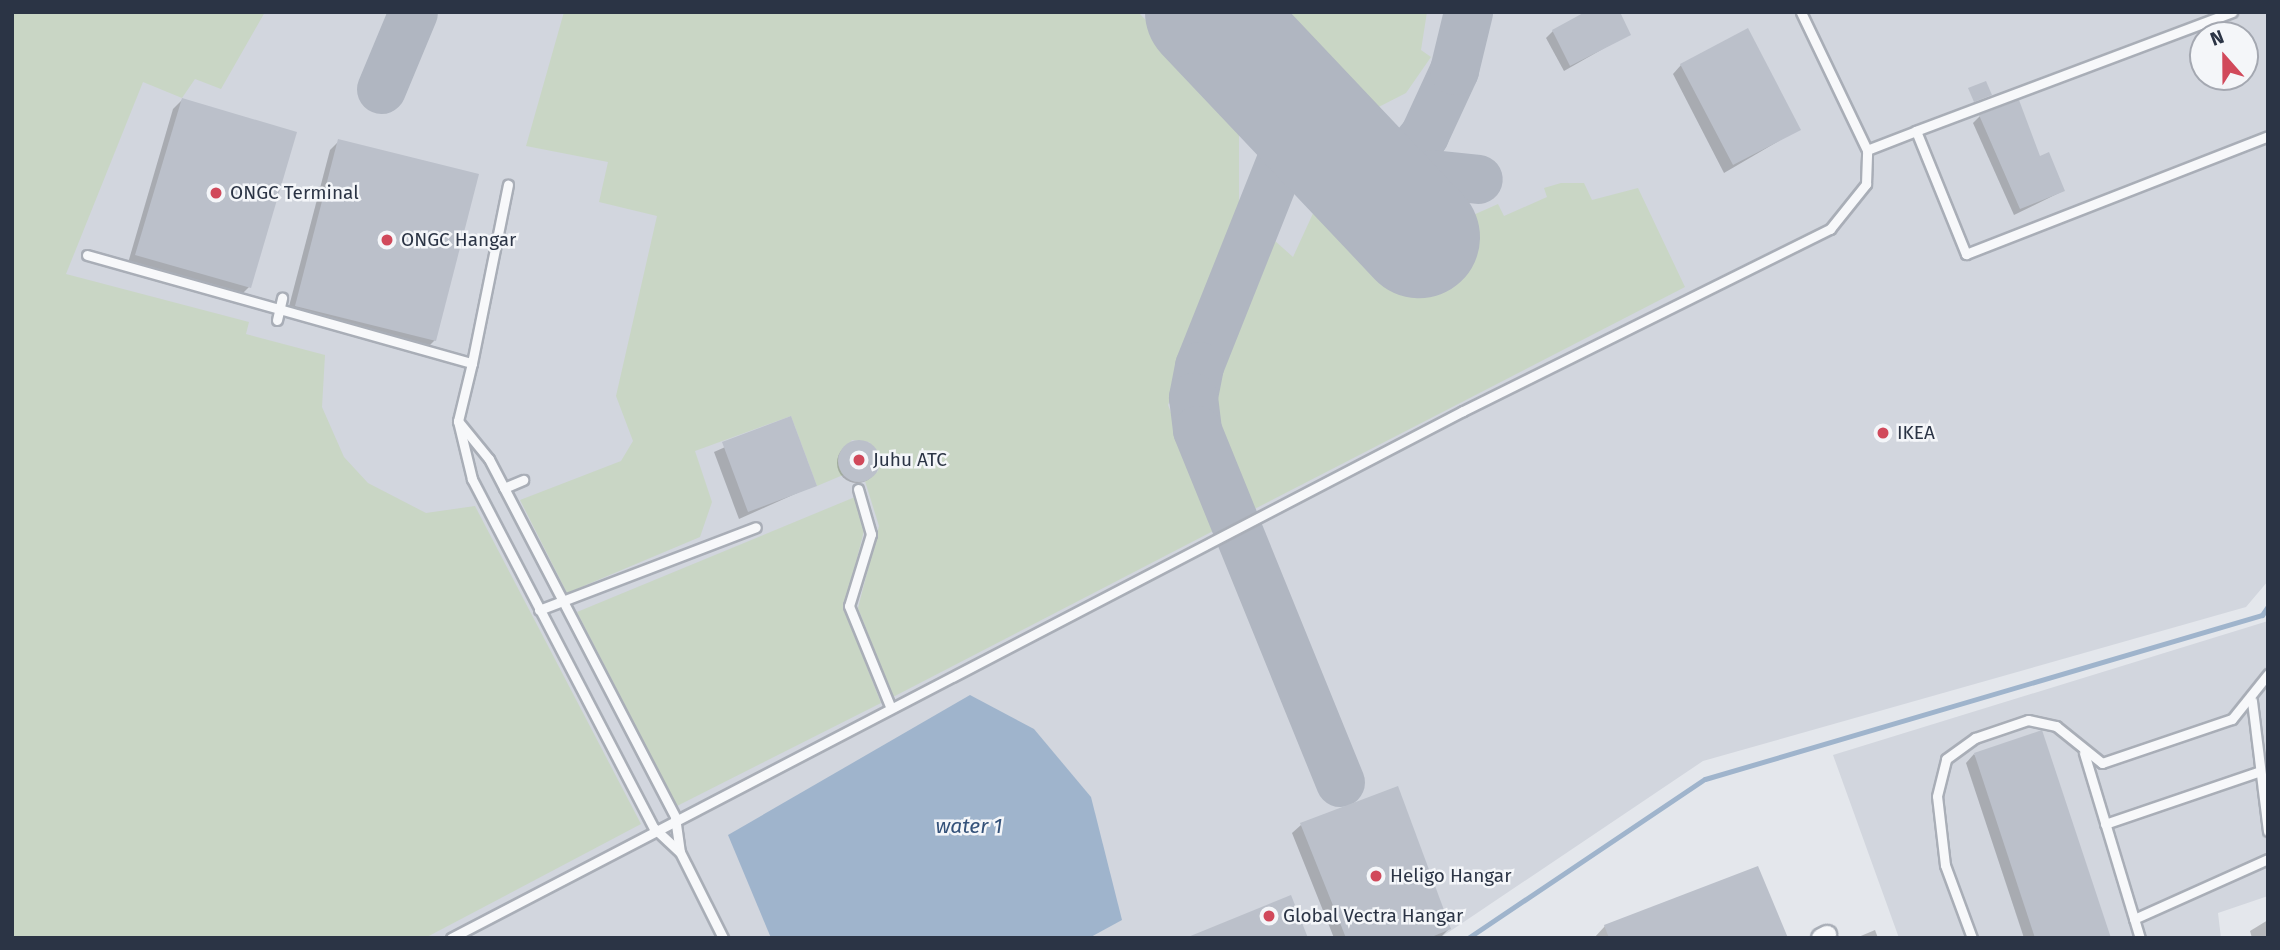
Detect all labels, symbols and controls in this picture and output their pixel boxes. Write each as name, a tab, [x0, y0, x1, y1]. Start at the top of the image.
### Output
north arrow	[2189, 21, 2259, 91]
text: N	[2207, 25, 2227, 51]
place label: ONGC Terminal	[230, 182, 359, 204]
marker: ONGC Terminal	[208, 185, 224, 201]
place label: ONGC Hangar	[401, 229, 516, 251]
marker: ONGC Hangar	[379, 232, 395, 248]
place label: IKEA	[1897, 422, 1935, 444]
marker: IKEA	[1875, 425, 1891, 441]
place label: Juhu ATC	[873, 449, 947, 471]
marker: Juhu ATC	[851, 452, 867, 468]
water label: water 1	[935, 813, 1003, 839]
place label: Heligo Hangar	[1390, 865, 1511, 887]
marker: Heligo Hangar	[1368, 868, 1384, 884]
place label: Global Vectra Hangar	[1283, 905, 1463, 927]
marker: Global Vectra Hangar	[1261, 908, 1277, 924]

